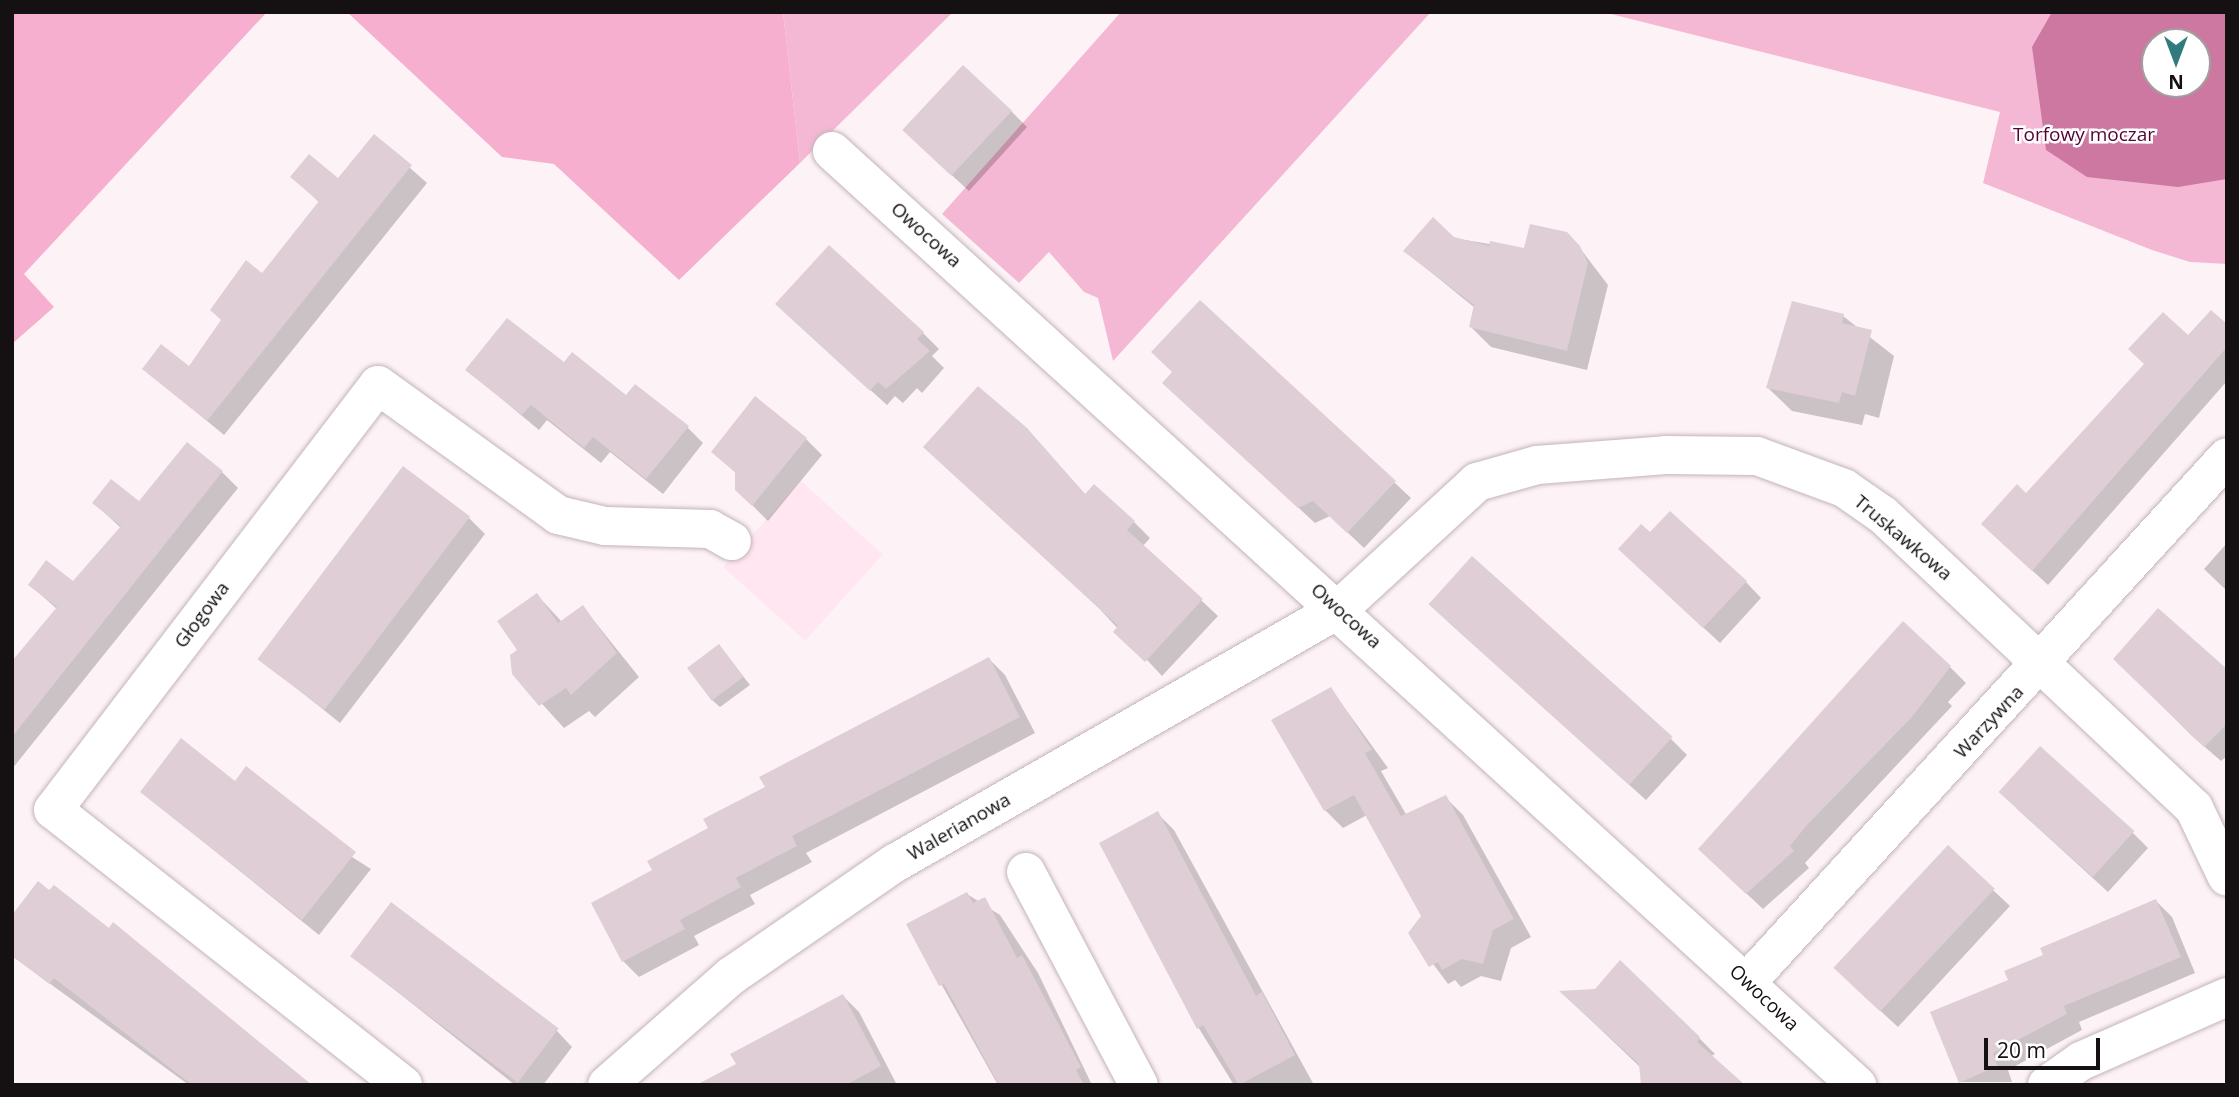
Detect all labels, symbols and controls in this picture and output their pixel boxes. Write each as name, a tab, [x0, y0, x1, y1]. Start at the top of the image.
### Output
north arrow	[2141, 28, 2211, 98]
text: N	[2168, 69, 2184, 95]
park label: Torfowy moczar	[2013, 124, 2155, 146]
street label: Owocowa	[886, 198, 966, 272]
street label: Truskawkowa	[1849, 490, 1957, 586]
street label: Głogowa	[170, 577, 234, 653]
street label: Owocowa	[1306, 579, 1386, 653]
street label: Warzywna	[1950, 681, 2028, 763]
street label: Walerianowa	[903, 788, 1015, 866]
street label: Owocowa	[1725, 960, 1803, 1036]
scale bar	[1987, 1024, 2102, 1068]
text: 20 m	[1997, 1036, 2046, 1064]

